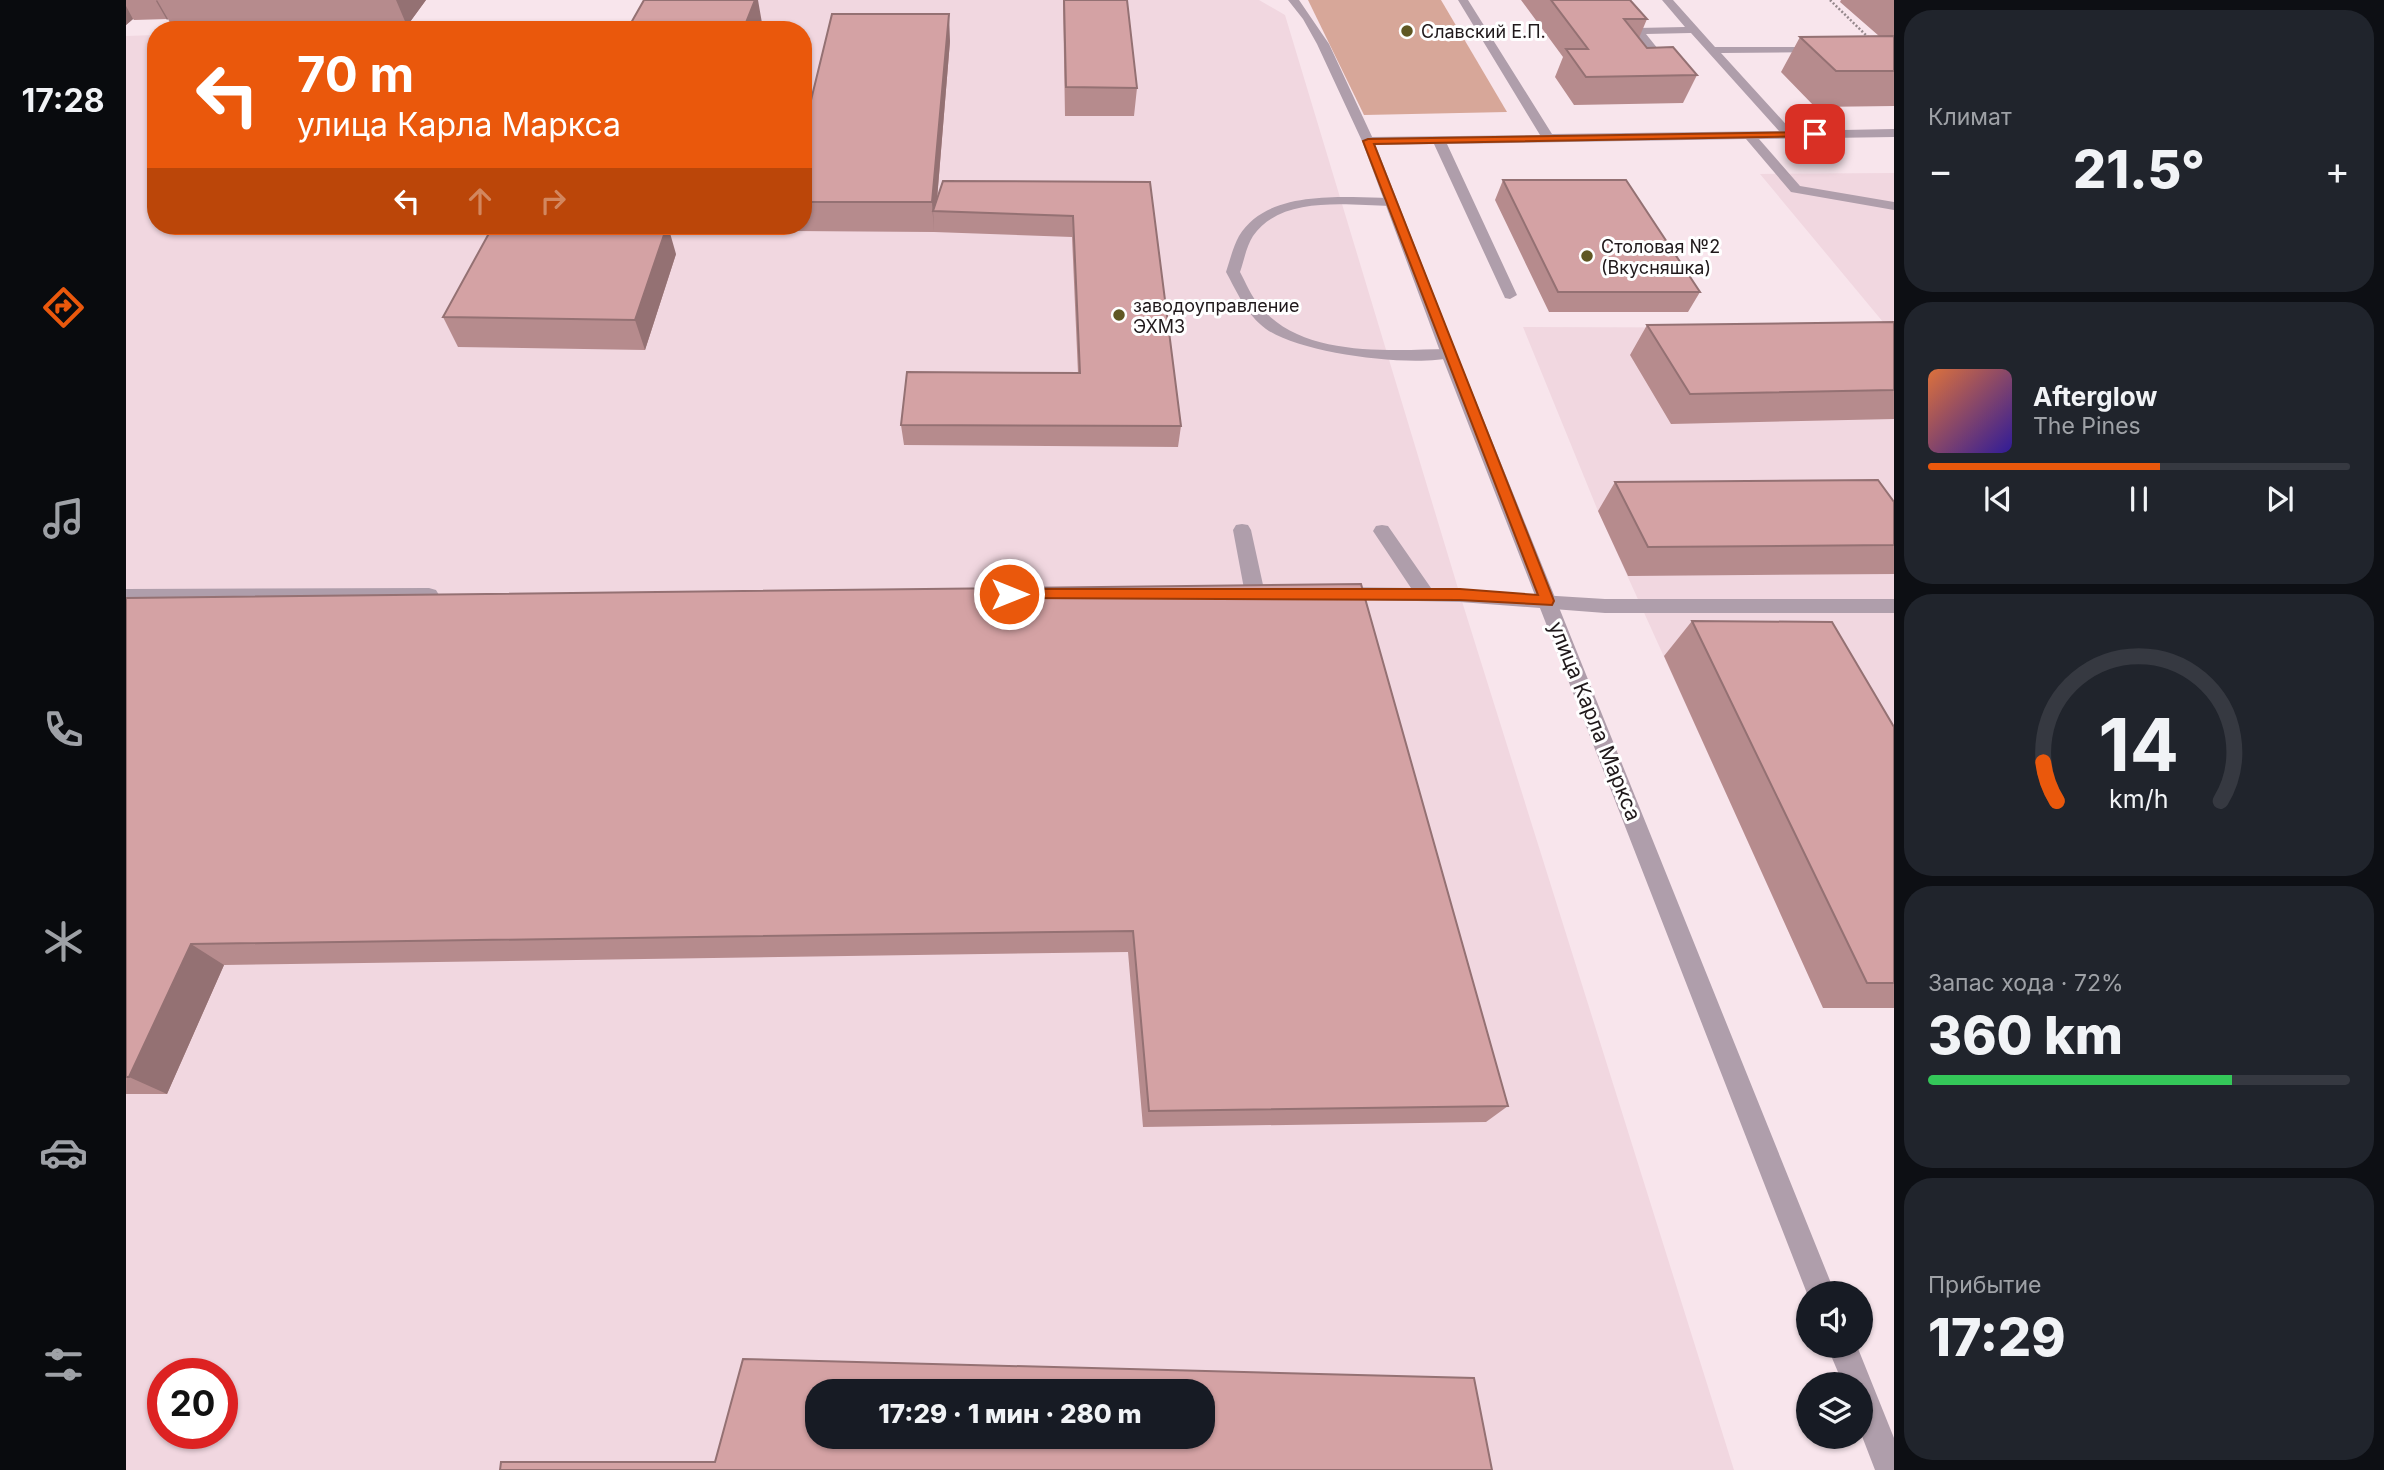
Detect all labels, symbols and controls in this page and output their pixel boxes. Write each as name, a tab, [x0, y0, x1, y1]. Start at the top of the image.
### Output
place label: Славский Е.П.	[1421, 21, 1546, 42]
marker: Славский Е.П.	[1399, 23, 1415, 39]
text: 70 m	[297, 45, 414, 104]
icon: left	[182, 49, 273, 140]
text: 17:28	[22, 81, 105, 120]
text: Климат	[1928, 103, 2012, 131]
pin	[1785, 104, 1845, 164]
text: улица Карла Маркса	[297, 105, 621, 144]
icon: arrive	[1796, 115, 1834, 153]
text: 21.5°	[2073, 138, 2205, 201]
text: −	[1928, 147, 1953, 193]
text: +	[2325, 147, 2350, 193]
icon: left	[388, 182, 426, 220]
icon: ahead	[461, 182, 499, 220]
icon: right	[534, 182, 572, 220]
place label: Столовая №2 (Вкусняшка)	[1601, 236, 1720, 278]
marker: Столовая №2 (Вкусняшка)	[1579, 248, 1595, 264]
icon: directions	[39, 283, 88, 332]
place label: заводоуправление ЭХМЗ	[1133, 295, 1300, 337]
marker: заводоуправление ЭХМЗ	[1111, 307, 1127, 323]
text: Afterglow	[2033, 381, 2157, 412]
text: The Pines	[2033, 412, 2141, 440]
icon: previous	[1979, 480, 2017, 518]
icon: pause	[2120, 480, 2158, 518]
icon: next	[2261, 480, 2299, 518]
icon: music	[39, 494, 88, 543]
position arrow	[972, 557, 1046, 631]
street label: улица Карла Маркса	[1544, 618, 1646, 824]
text: 14	[2099, 700, 2179, 789]
icon: phone	[39, 705, 88, 754]
text: km/h	[2109, 784, 2169, 814]
icon: climate	[39, 917, 88, 966]
text: Запас хода · 72%	[1928, 969, 2124, 997]
text: 360 km	[1928, 1004, 2123, 1067]
icon: car	[39, 1128, 88, 1177]
text: Прибытие	[1928, 1271, 2041, 1299]
map controls	[1796, 1281, 1873, 1449]
button: sound	[1796, 1281, 1873, 1358]
text: 17:29	[1928, 1306, 2066, 1369]
icon: filters	[39, 1340, 88, 1389]
speed limit sign: 20	[147, 1358, 238, 1449]
button: layers	[1796, 1372, 1873, 1449]
text: 17:29 · 1 мин · 280 m	[878, 1398, 1142, 1429]

